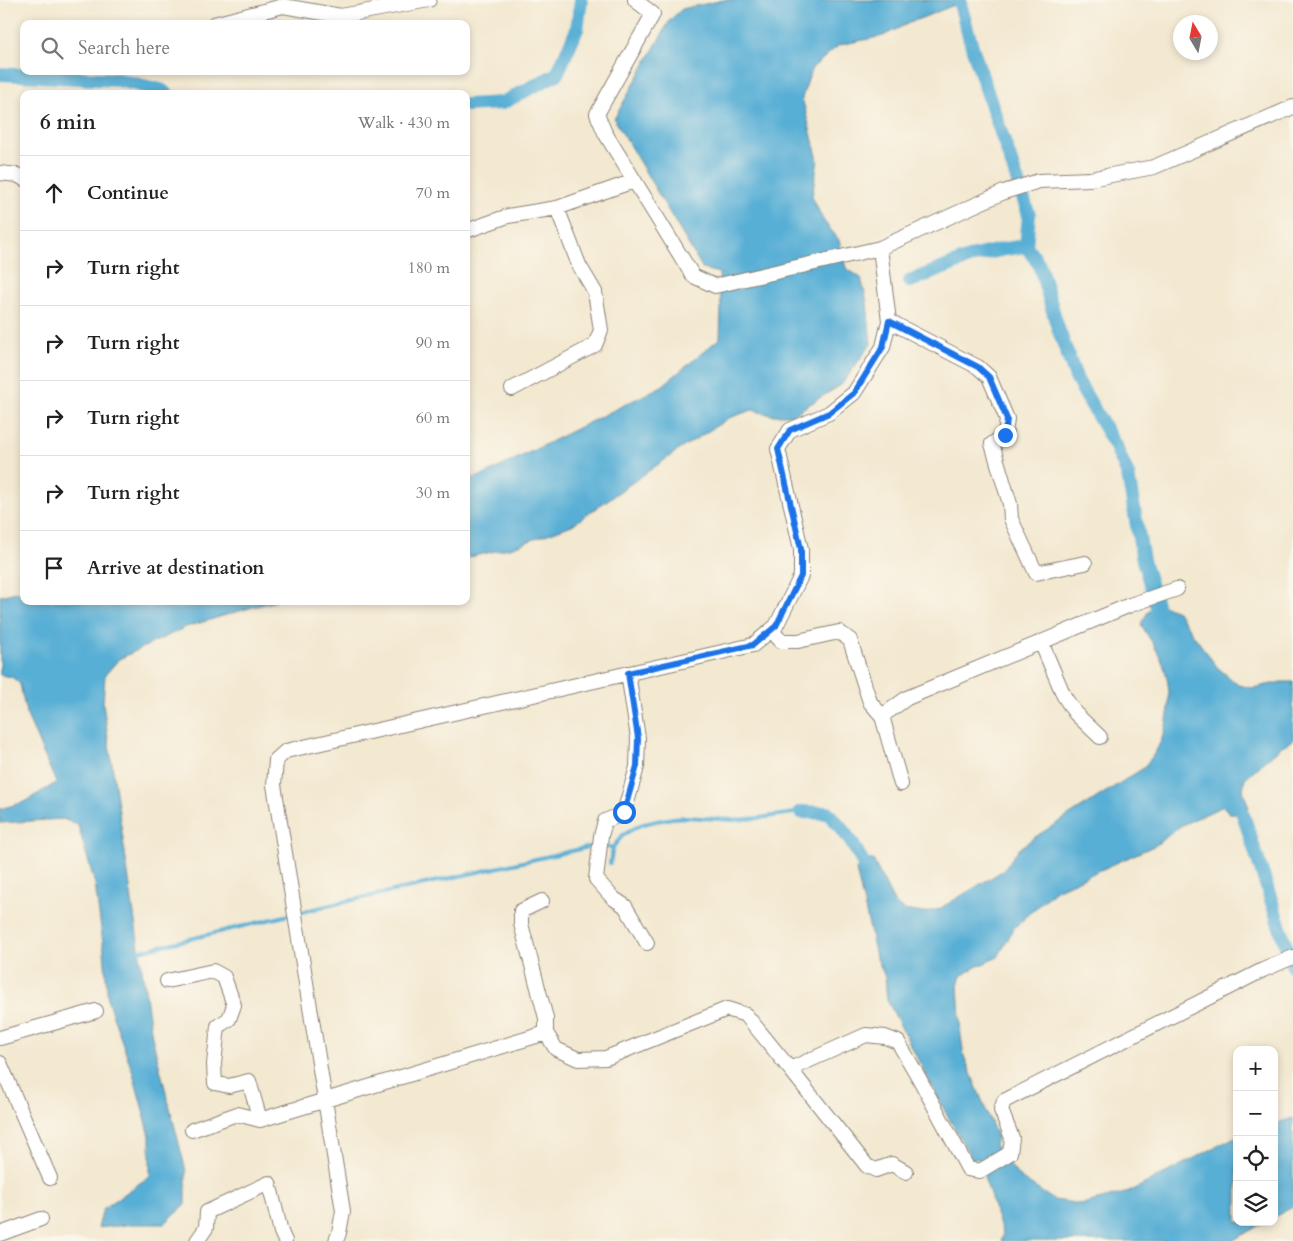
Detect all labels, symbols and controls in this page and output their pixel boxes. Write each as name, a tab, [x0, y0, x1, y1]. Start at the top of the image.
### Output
north arrow	[1173, 15, 1218, 60]
search box	[20, 20, 470, 75]
icon: search	[38, 34, 66, 62]
text: Search here	[78, 35, 170, 61]
text: 6 min	[40, 108, 96, 137]
text: Walk · 430 m	[358, 112, 450, 134]
icon: ahead	[40, 179, 68, 207]
text: Continue	[87, 180, 169, 206]
text: 70 m	[416, 182, 450, 204]
icon: right	[40, 254, 68, 282]
text: Turn right	[87, 255, 179, 281]
text: 180 m	[408, 257, 450, 279]
icon: right	[40, 329, 68, 357]
text: Turn right	[87, 330, 179, 356]
text: 90 m	[416, 332, 450, 354]
icon: right	[40, 404, 68, 432]
text: Turn right	[87, 405, 179, 431]
text: 60 m	[416, 407, 450, 429]
route end	[994, 424, 1017, 447]
icon: right	[40, 479, 68, 507]
text: Turn right	[87, 480, 179, 506]
text: 30 m	[416, 482, 450, 504]
icon: arrive	[40, 554, 68, 582]
text: Arrive at destination	[87, 555, 264, 581]
route start	[613, 801, 636, 824]
map controls	[1233, 1046, 1278, 1226]
button: +	[1233, 1046, 1278, 1091]
button: −	[1233, 1091, 1278, 1136]
button: locate	[1233, 1136, 1278, 1181]
button: layers	[1233, 1181, 1278, 1226]

